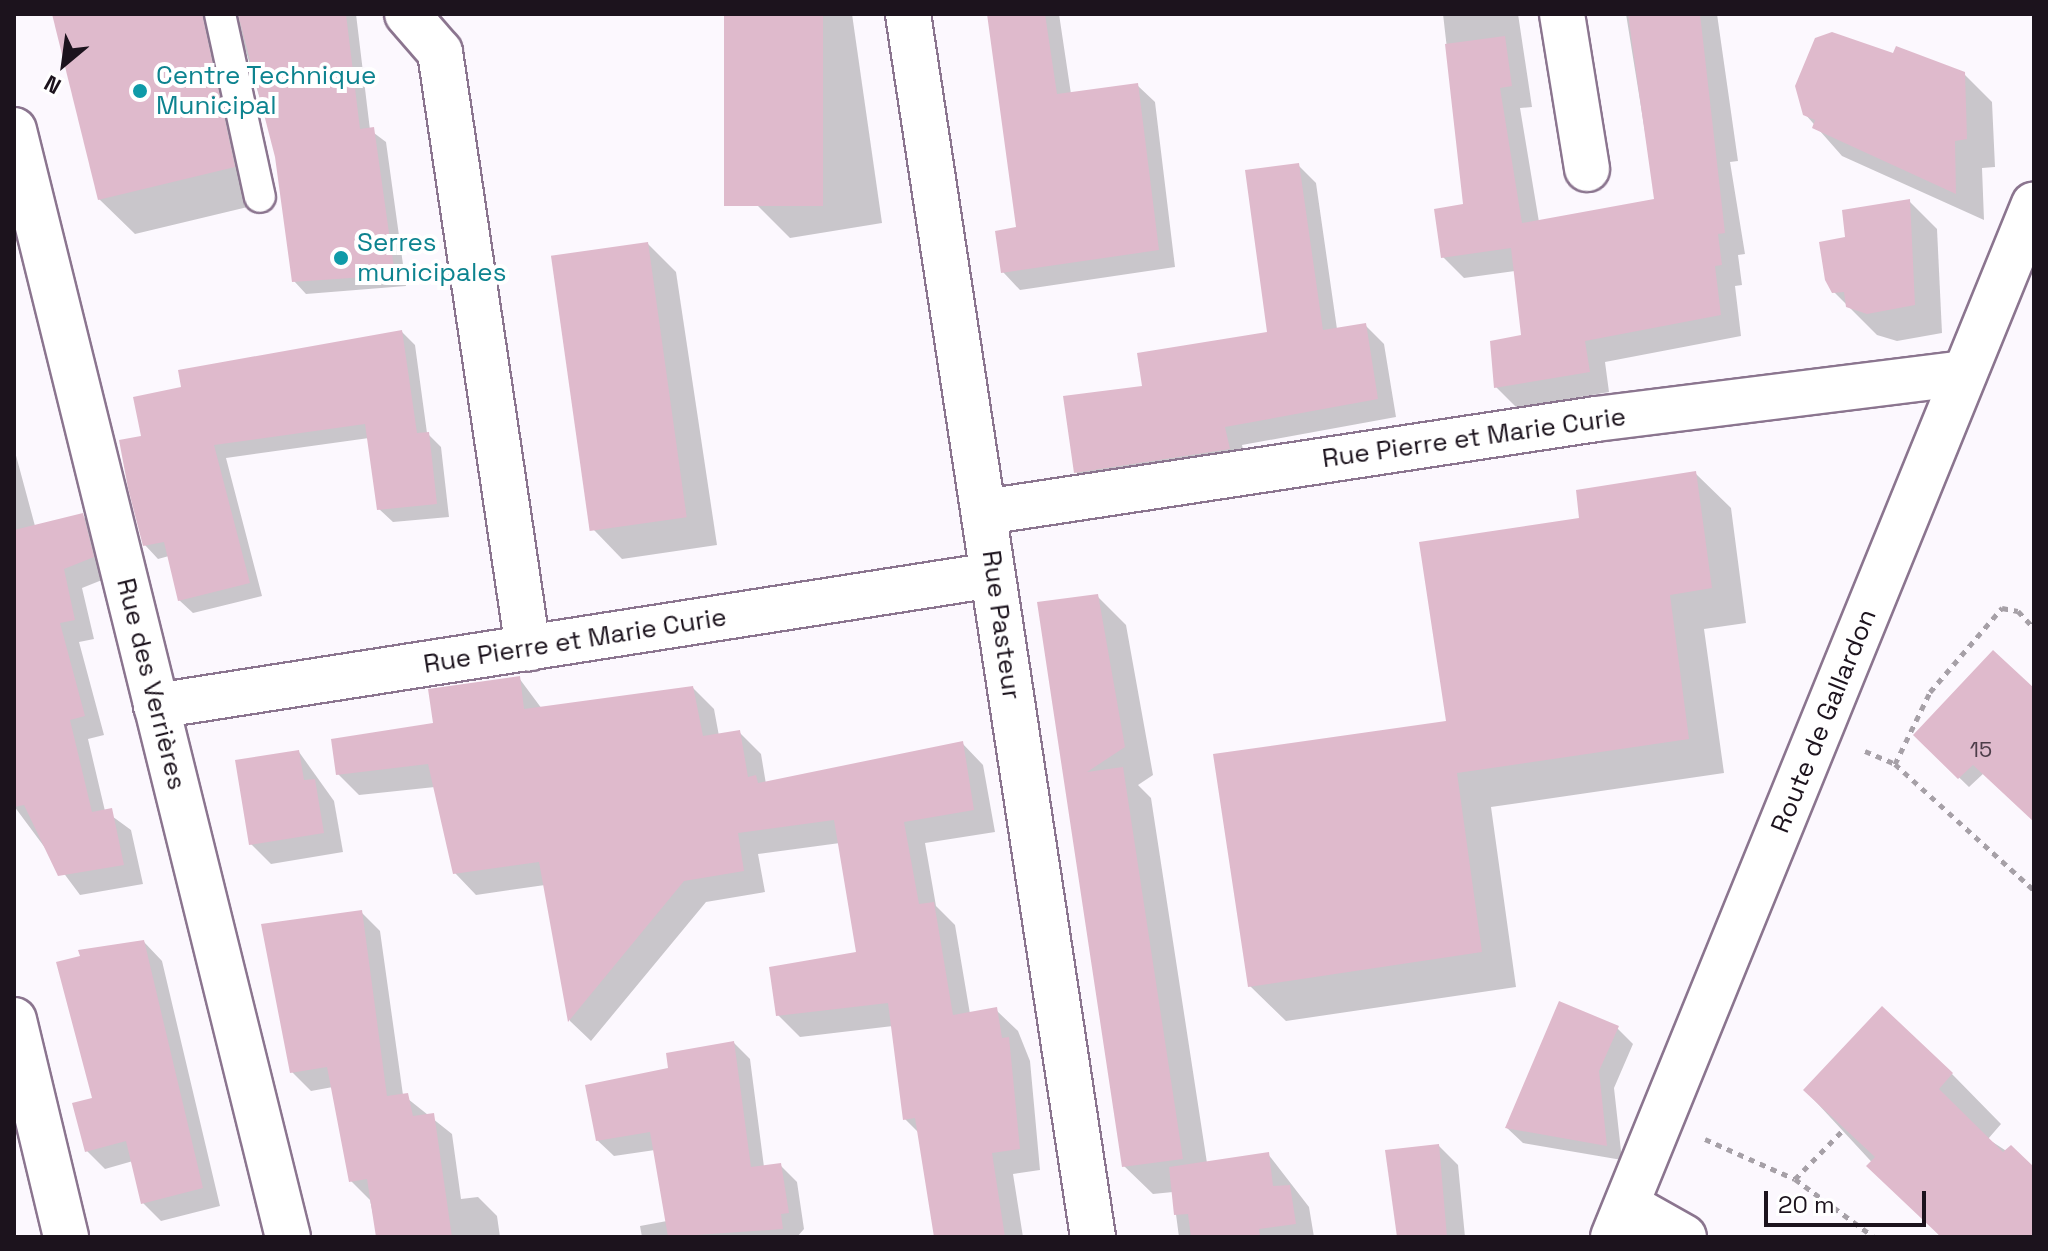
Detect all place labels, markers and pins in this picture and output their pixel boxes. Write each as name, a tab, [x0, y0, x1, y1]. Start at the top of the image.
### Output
place label: Centre Technique Municipal	[156, 60, 377, 122]
marker: Centre Technique Municipal	[131, 82, 149, 100]
place label: Serres municipales	[357, 227, 506, 288]
marker: Serres municipales	[332, 249, 350, 267]

